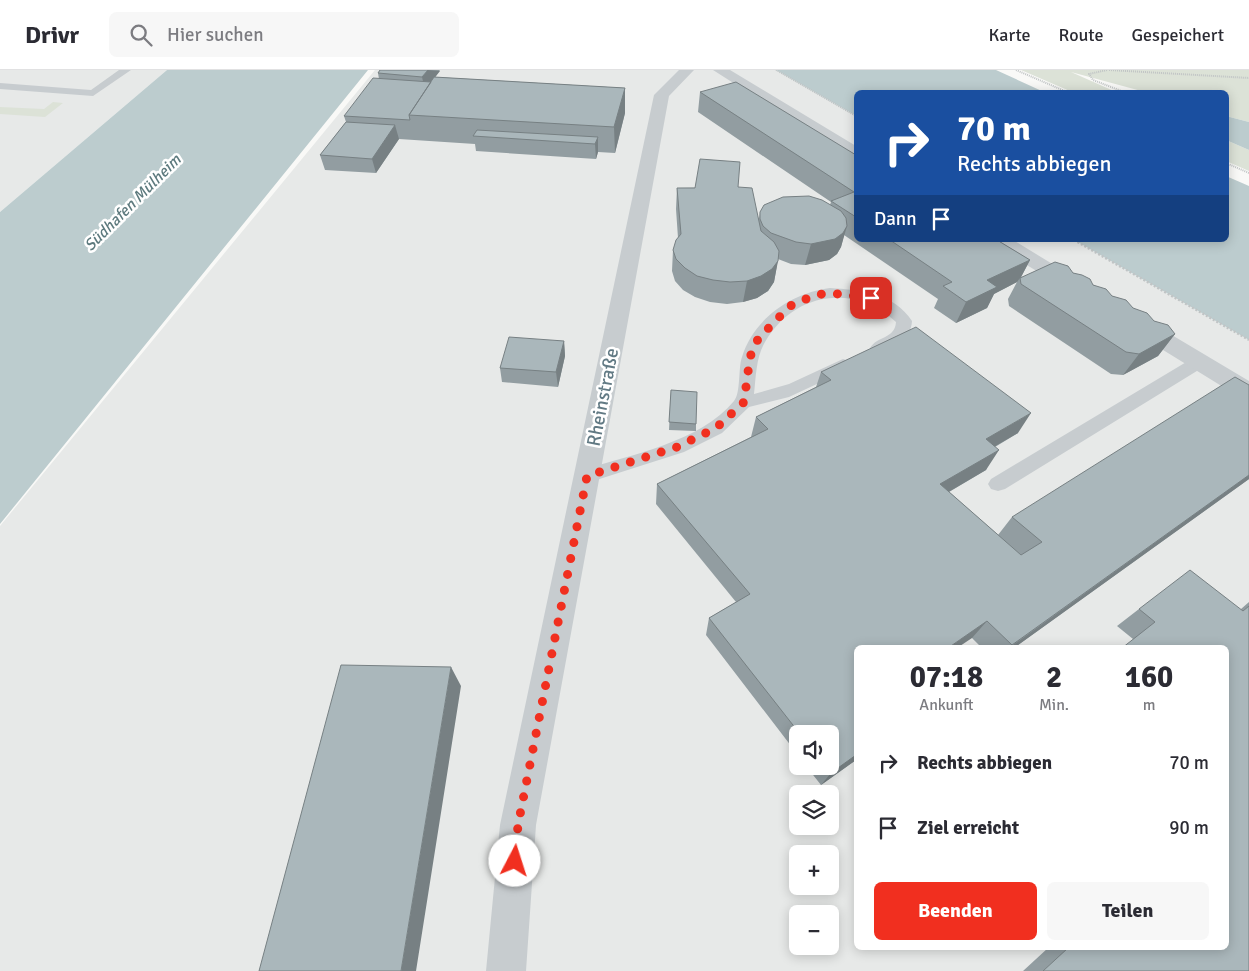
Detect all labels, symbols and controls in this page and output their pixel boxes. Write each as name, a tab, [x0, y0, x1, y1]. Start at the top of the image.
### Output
search box	[109, 12, 459, 57]
text: Drivr	[25, 20, 79, 50]
icon: search	[127, 21, 155, 49]
text: Hier suchen	[167, 23, 264, 47]
text: Karte	[989, 24, 1031, 46]
text: Route	[1059, 24, 1104, 46]
text: Gespeichert	[1132, 24, 1224, 46]
text: 70 m	[957, 107, 1031, 150]
icon: right	[874, 110, 939, 175]
water label: Südhafen Mülheim	[80, 149, 186, 255]
text: Rechts abbiegen	[957, 150, 1111, 177]
icon: arrive	[927, 205, 955, 233]
text: Dann	[874, 207, 917, 231]
pin	[850, 277, 892, 319]
icon: arrive	[857, 284, 885, 312]
street label: Rheinstraße	[582, 346, 624, 448]
text: 07:18	[910, 659, 983, 696]
text: 2	[1046, 659, 1062, 696]
text: 160	[1125, 659, 1173, 696]
text: Ankunft	[919, 695, 974, 715]
text: Min.	[1039, 695, 1069, 715]
text: m	[1143, 695, 1155, 715]
map controls	[789, 725, 839, 955]
button: sound	[789, 725, 839, 775]
icon: right	[874, 749, 902, 777]
text: Rechts abbiegen	[917, 751, 1052, 775]
text: 70 m	[1169, 751, 1209, 775]
button: layers	[789, 785, 839, 835]
icon: arrive	[874, 814, 902, 842]
text: Ziel erreicht	[917, 816, 1019, 840]
text: 90 m	[1169, 816, 1209, 840]
position arrow	[488, 834, 540, 886]
button: +	[789, 845, 839, 895]
button: Beenden	[874, 882, 1037, 940]
button: Teilen	[1047, 882, 1209, 940]
button: −	[789, 905, 839, 955]

